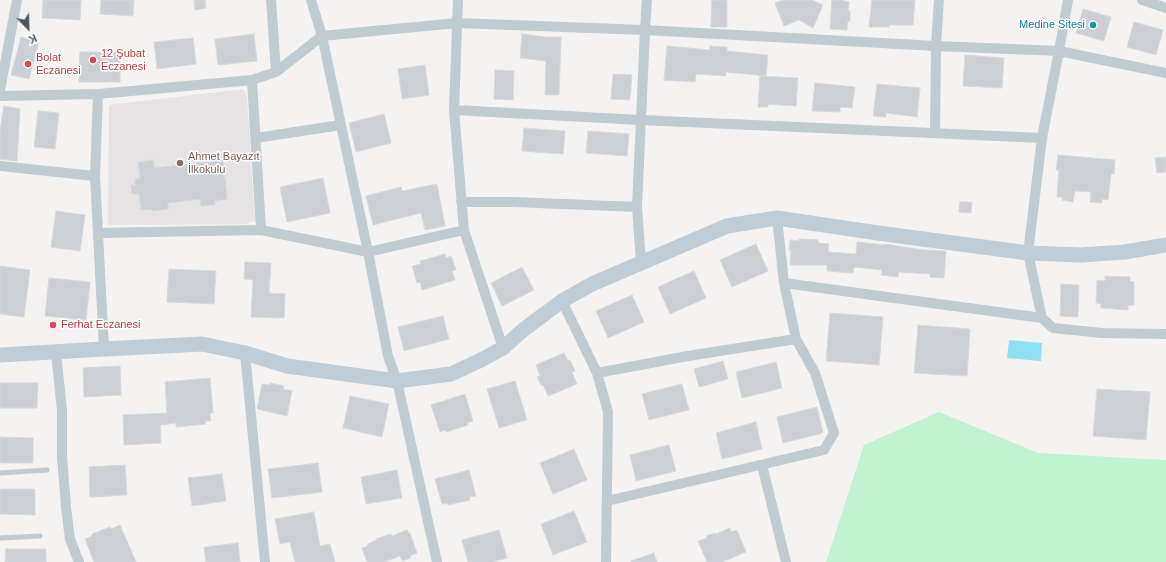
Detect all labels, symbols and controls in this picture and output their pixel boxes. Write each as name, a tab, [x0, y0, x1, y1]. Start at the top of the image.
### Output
north arrow	[8, 8, 48, 48]
place label: Medine Sitesi	[1019, 18, 1085, 32]
marker: Medine Sitesi	[1088, 20, 1098, 30]
text: K	[27, 32, 39, 46]
place label: 12 Şubat Eczanesi	[101, 47, 146, 73]
place label: Bolat Eczanesi	[36, 51, 81, 77]
marker: 12 Şubat Eczanesi	[88, 55, 98, 65]
marker: Bolat Eczanesi	[23, 59, 33, 69]
place label: Ahmet Bayazıt İlkokulu	[188, 150, 260, 176]
marker: Ahmet Bayazıt İlkokulu	[175, 158, 185, 168]
place label: Ferhat Eczanesi	[61, 318, 140, 332]
marker: Ferhat Eczanesi	[48, 320, 58, 330]

